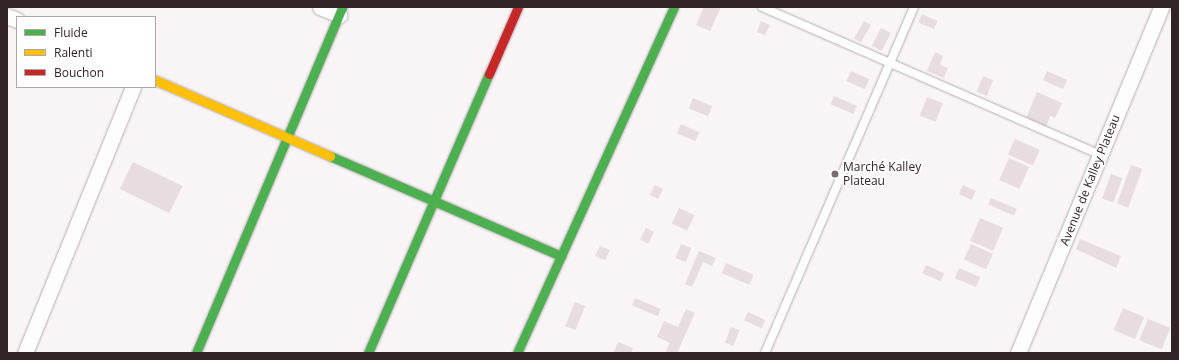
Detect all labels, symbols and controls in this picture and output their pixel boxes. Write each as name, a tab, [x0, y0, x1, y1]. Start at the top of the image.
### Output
legend	[16, 16, 156, 88]
text: Fluide	[54, 24, 88, 41]
text: Ralenti	[54, 44, 93, 61]
text: Bouchon	[54, 64, 104, 81]
street label: Avenue de Kalley Plateau	[1057, 112, 1123, 248]
place label: Marché Kalley Plateau	[843, 160, 921, 188]
marker: Marché Kalley Plateau	[830, 169, 840, 179]

